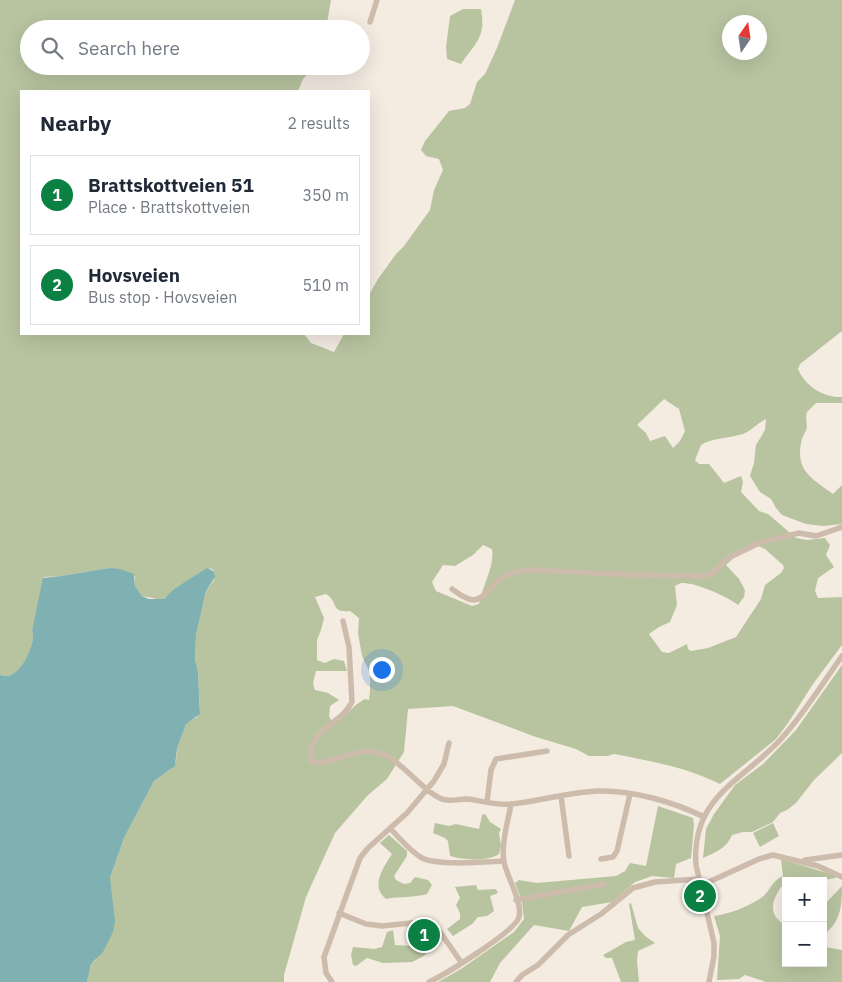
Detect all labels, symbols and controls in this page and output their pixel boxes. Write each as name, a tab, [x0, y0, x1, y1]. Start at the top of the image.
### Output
north arrow	[722, 15, 767, 60]
search box	[20, 20, 370, 75]
icon: search	[38, 34, 66, 62]
text: Search here	[78, 36, 180, 60]
text: Nearby	[40, 109, 111, 137]
text: 2 results	[287, 113, 350, 133]
text: Brattskottveien 51	[88, 173, 254, 197]
text: 1	[52, 185, 62, 205]
text: 350 m	[302, 185, 349, 205]
text: Place · Brattskottveien	[88, 197, 250, 217]
text: Hovsveien	[88, 263, 180, 287]
text: 2	[52, 275, 62, 295]
text: 510 m	[302, 275, 349, 295]
text: Bus stop · Hovsveien	[88, 287, 237, 307]
your location	[369, 657, 395, 683]
pin: 2	[684, 877, 716, 915]
map controls	[782, 877, 827, 967]
button: +	[782, 877, 827, 922]
pin: 1	[408, 916, 440, 954]
button: −	[782, 922, 827, 967]

